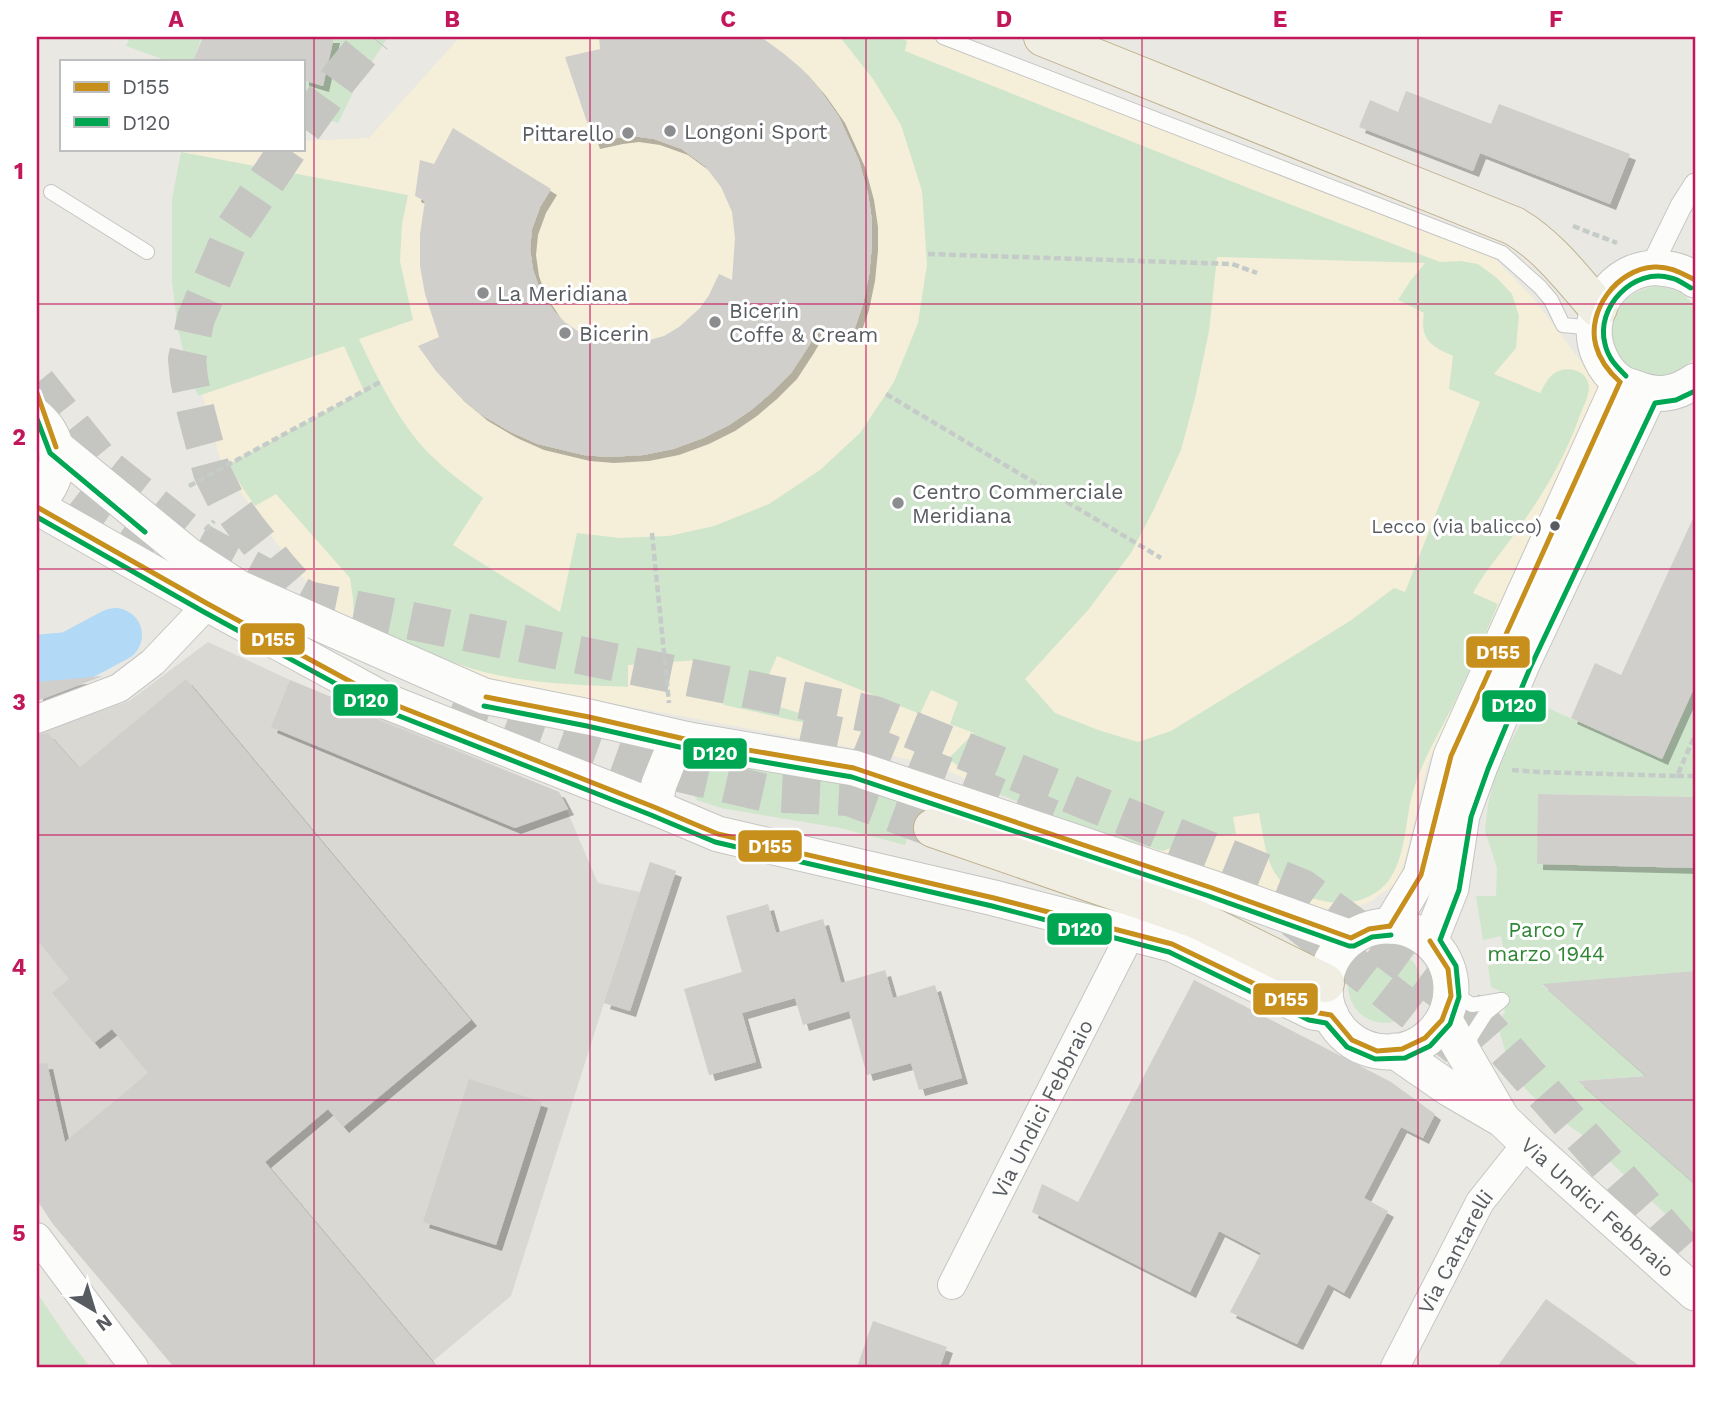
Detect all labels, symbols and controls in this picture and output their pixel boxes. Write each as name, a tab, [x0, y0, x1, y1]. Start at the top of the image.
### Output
text: A	[168, 6, 184, 33]
text: B	[444, 6, 460, 33]
text: C	[720, 6, 736, 33]
text: D	[996, 6, 1012, 33]
text: E	[1273, 6, 1287, 33]
text: F	[1549, 6, 1563, 33]
legend	[60, 60, 304, 150]
text: D155	[122, 74, 170, 99]
text: D120	[122, 110, 171, 135]
place label: Longoni Sport	[684, 119, 827, 144]
place label: Pittarello	[522, 121, 614, 146]
marker: Longoni Sport	[662, 123, 678, 139]
marker: Pittarello	[620, 125, 636, 141]
text: 1	[14, 158, 24, 185]
place label: La Meridiana	[497, 281, 628, 306]
marker: La Meridiana	[475, 285, 491, 301]
place label: Bicerin Coffe & Cream	[729, 298, 878, 347]
marker: Bicerin Coffe & Cream	[707, 314, 723, 330]
place label: Bicerin	[579, 321, 649, 346]
marker: Bicerin	[557, 325, 573, 341]
text: 2	[12, 424, 26, 451]
place label: Centro Commerciale Meridiana	[912, 479, 1123, 528]
marker: Centro Commerciale Meridiana	[890, 495, 906, 511]
place label: Lecco (via balicco)	[1371, 515, 1542, 538]
marker: Lecco (via balicco)	[1548, 519, 1562, 533]
line badge: D155	[239, 622, 306, 656]
text: D155	[251, 628, 295, 651]
line badge: D155	[1465, 635, 1531, 669]
text: D155	[1476, 641, 1520, 664]
line badge: D120	[332, 683, 399, 717]
text: 3	[12, 689, 26, 716]
text: D120	[343, 689, 389, 712]
line badge: D120	[1481, 689, 1547, 723]
text: D120	[1491, 694, 1537, 717]
line badge: D120	[682, 737, 748, 770]
text: D120	[692, 742, 738, 765]
line badge: D155	[737, 829, 803, 863]
text: D155	[748, 835, 792, 858]
line badge: D120	[1046, 912, 1113, 946]
park label: Parco 7 marzo 1944	[1487, 917, 1605, 966]
text: D120	[1057, 918, 1103, 941]
text: 4	[12, 954, 27, 981]
line badge: D155	[1252, 982, 1319, 1016]
text: D155	[1264, 988, 1308, 1011]
street label: Via Undici Febbraio	[986, 1015, 1098, 1202]
street label: Via Undici Febbraio	[1516, 1132, 1680, 1282]
street label: Via Cantarelli	[1412, 1184, 1498, 1318]
text: 5	[12, 1220, 26, 1247]
north arrow	[60, 1274, 130, 1344]
text: N	[92, 1310, 117, 1336]

